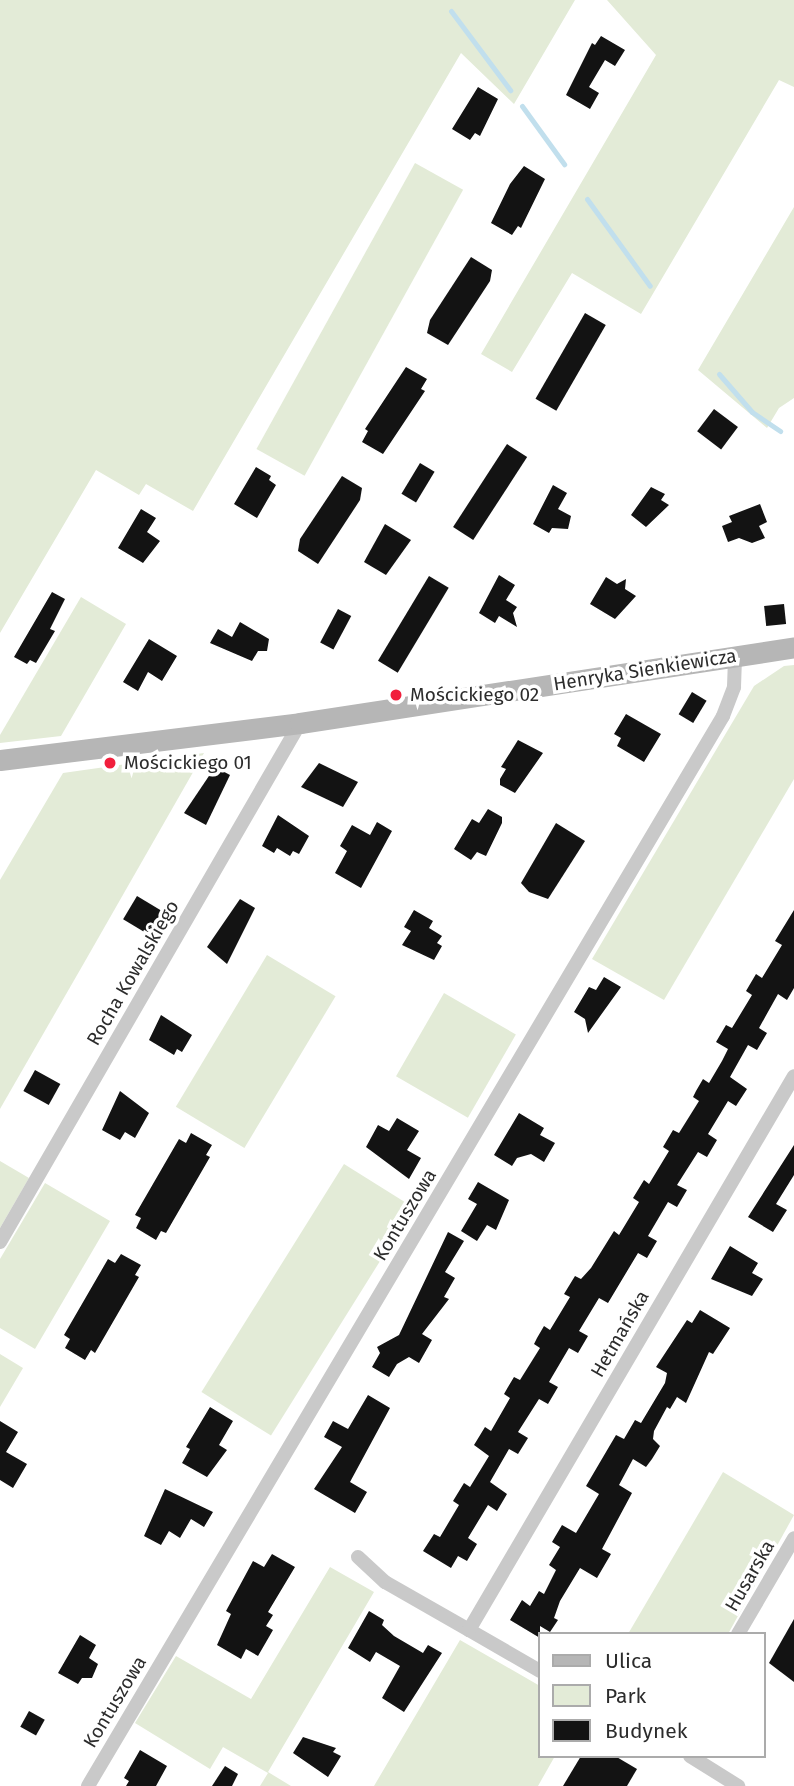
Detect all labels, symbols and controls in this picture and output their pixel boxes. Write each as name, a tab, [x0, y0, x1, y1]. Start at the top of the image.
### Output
street label: Henryka Sienkiewicza	[552, 644, 738, 696]
place label: Mościckiego 02	[410, 684, 539, 706]
marker: Mościckiego 02	[388, 687, 404, 703]
place label: Mościckiego 01	[124, 752, 252, 774]
marker: Mościckiego 01	[102, 755, 118, 771]
street label: Rocha Kowalskiego	[82, 896, 184, 1050]
street label: Kontuszowa	[369, 1165, 441, 1265]
street label: Hetmańska	[586, 1286, 654, 1382]
street label: Husarska	[720, 1536, 780, 1616]
legend	[538, 1632, 766, 1758]
text: Ulica	[605, 1648, 652, 1674]
street label: Kontuszowa	[79, 1652, 151, 1752]
text: Park	[605, 1683, 646, 1709]
text: Budynek	[605, 1718, 687, 1744]

